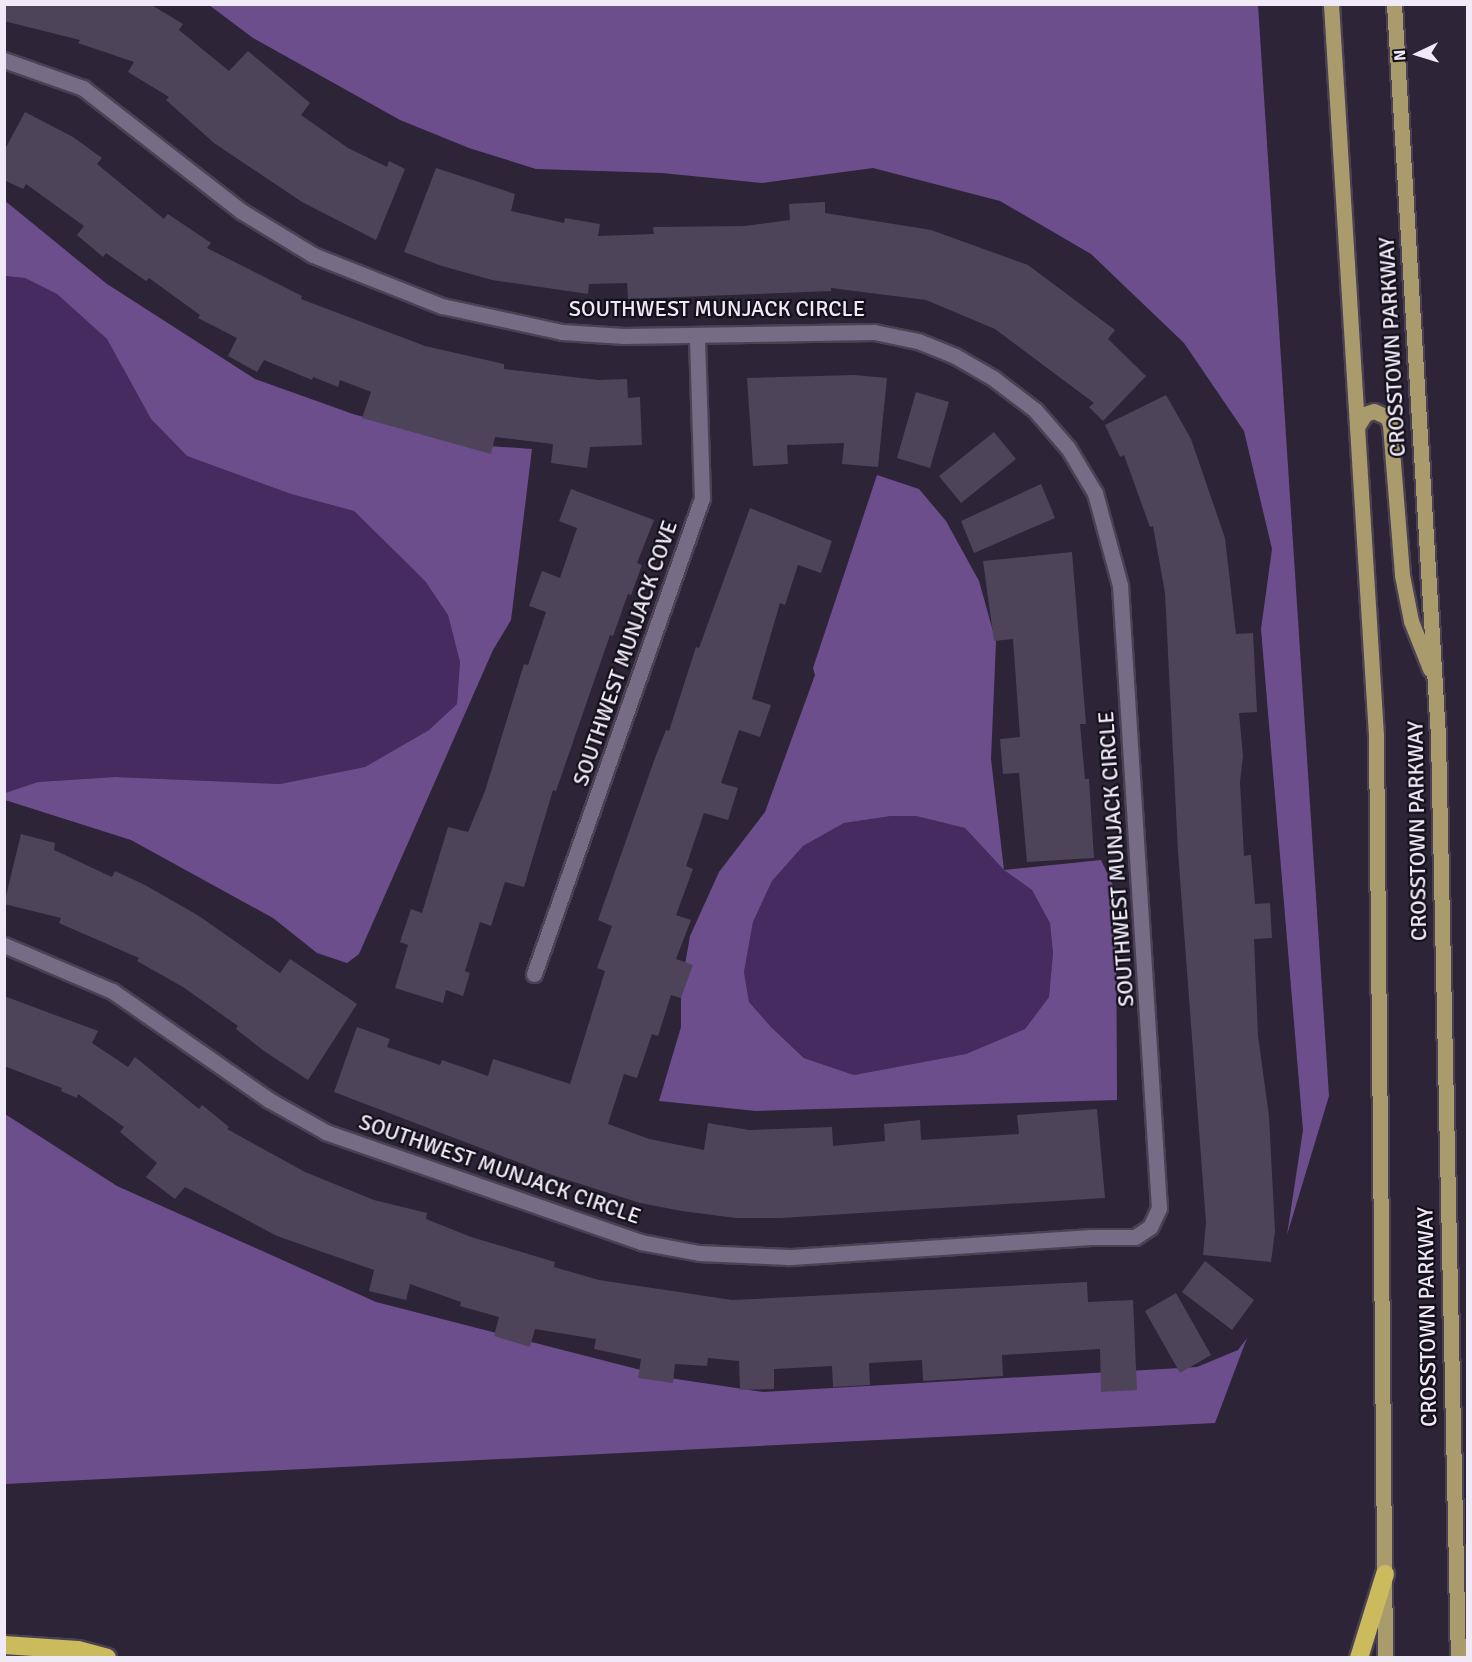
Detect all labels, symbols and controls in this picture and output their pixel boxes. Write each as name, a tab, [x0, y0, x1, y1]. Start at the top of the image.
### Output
north arrow	[1388, 24, 1448, 84]
text: N	[1390, 49, 1410, 62]
street label: CROSSTOWN PARKWAY	[1373, 236, 1411, 458]
street label: SOUTHWEST MUNJACK CIRCLE	[569, 296, 865, 322]
street label: SOUTHWEST MUNJACK COVE	[567, 517, 683, 789]
street label: SOUTHWEST MUNJACK CIRCLE	[1092, 710, 1140, 1008]
street label: CROSSTOWN PARKWAY	[1402, 721, 1432, 941]
street label: SOUTHWEST MUNJACK CIRCLE	[356, 1108, 644, 1230]
street label: CROSSTOWN PARKWAY	[1412, 1207, 1442, 1427]

